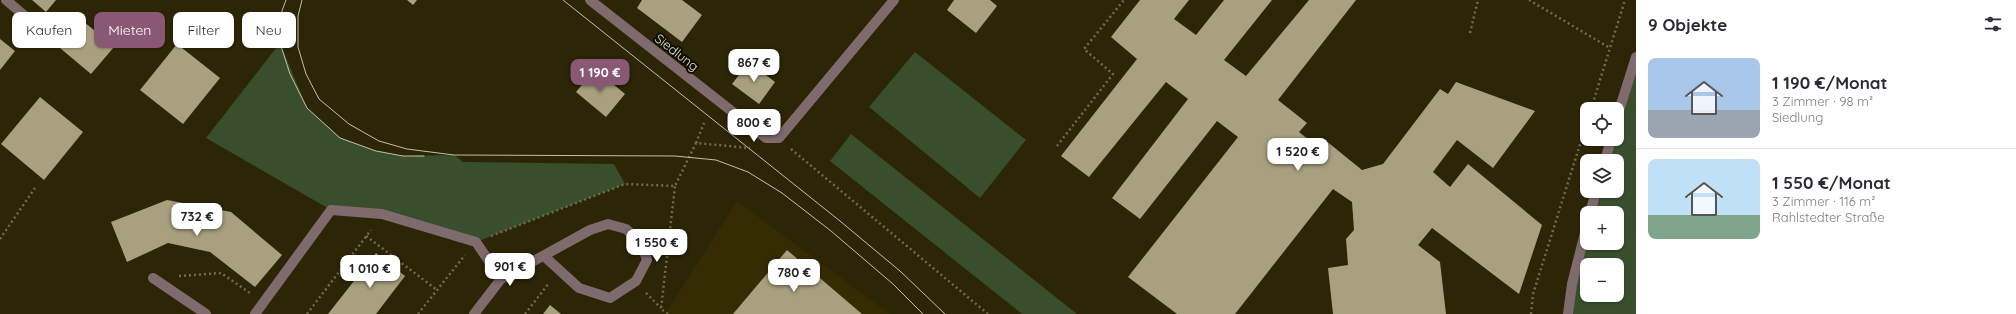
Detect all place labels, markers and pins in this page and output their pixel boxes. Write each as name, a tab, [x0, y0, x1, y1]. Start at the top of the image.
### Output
pin: 867 €	[726, 49, 782, 83]
pin: 1 190 €	[563, 59, 637, 93]
pin: 800 €	[726, 109, 782, 143]
pin: 1 520 €	[1261, 138, 1335, 172]
pin: 732 €	[169, 203, 225, 237]
pin: 1 550 €	[620, 229, 694, 263]
pin: 901 €	[482, 253, 538, 287]
pin: 1 010 €	[333, 255, 407, 289]
pin: 780 €	[766, 259, 822, 293]

